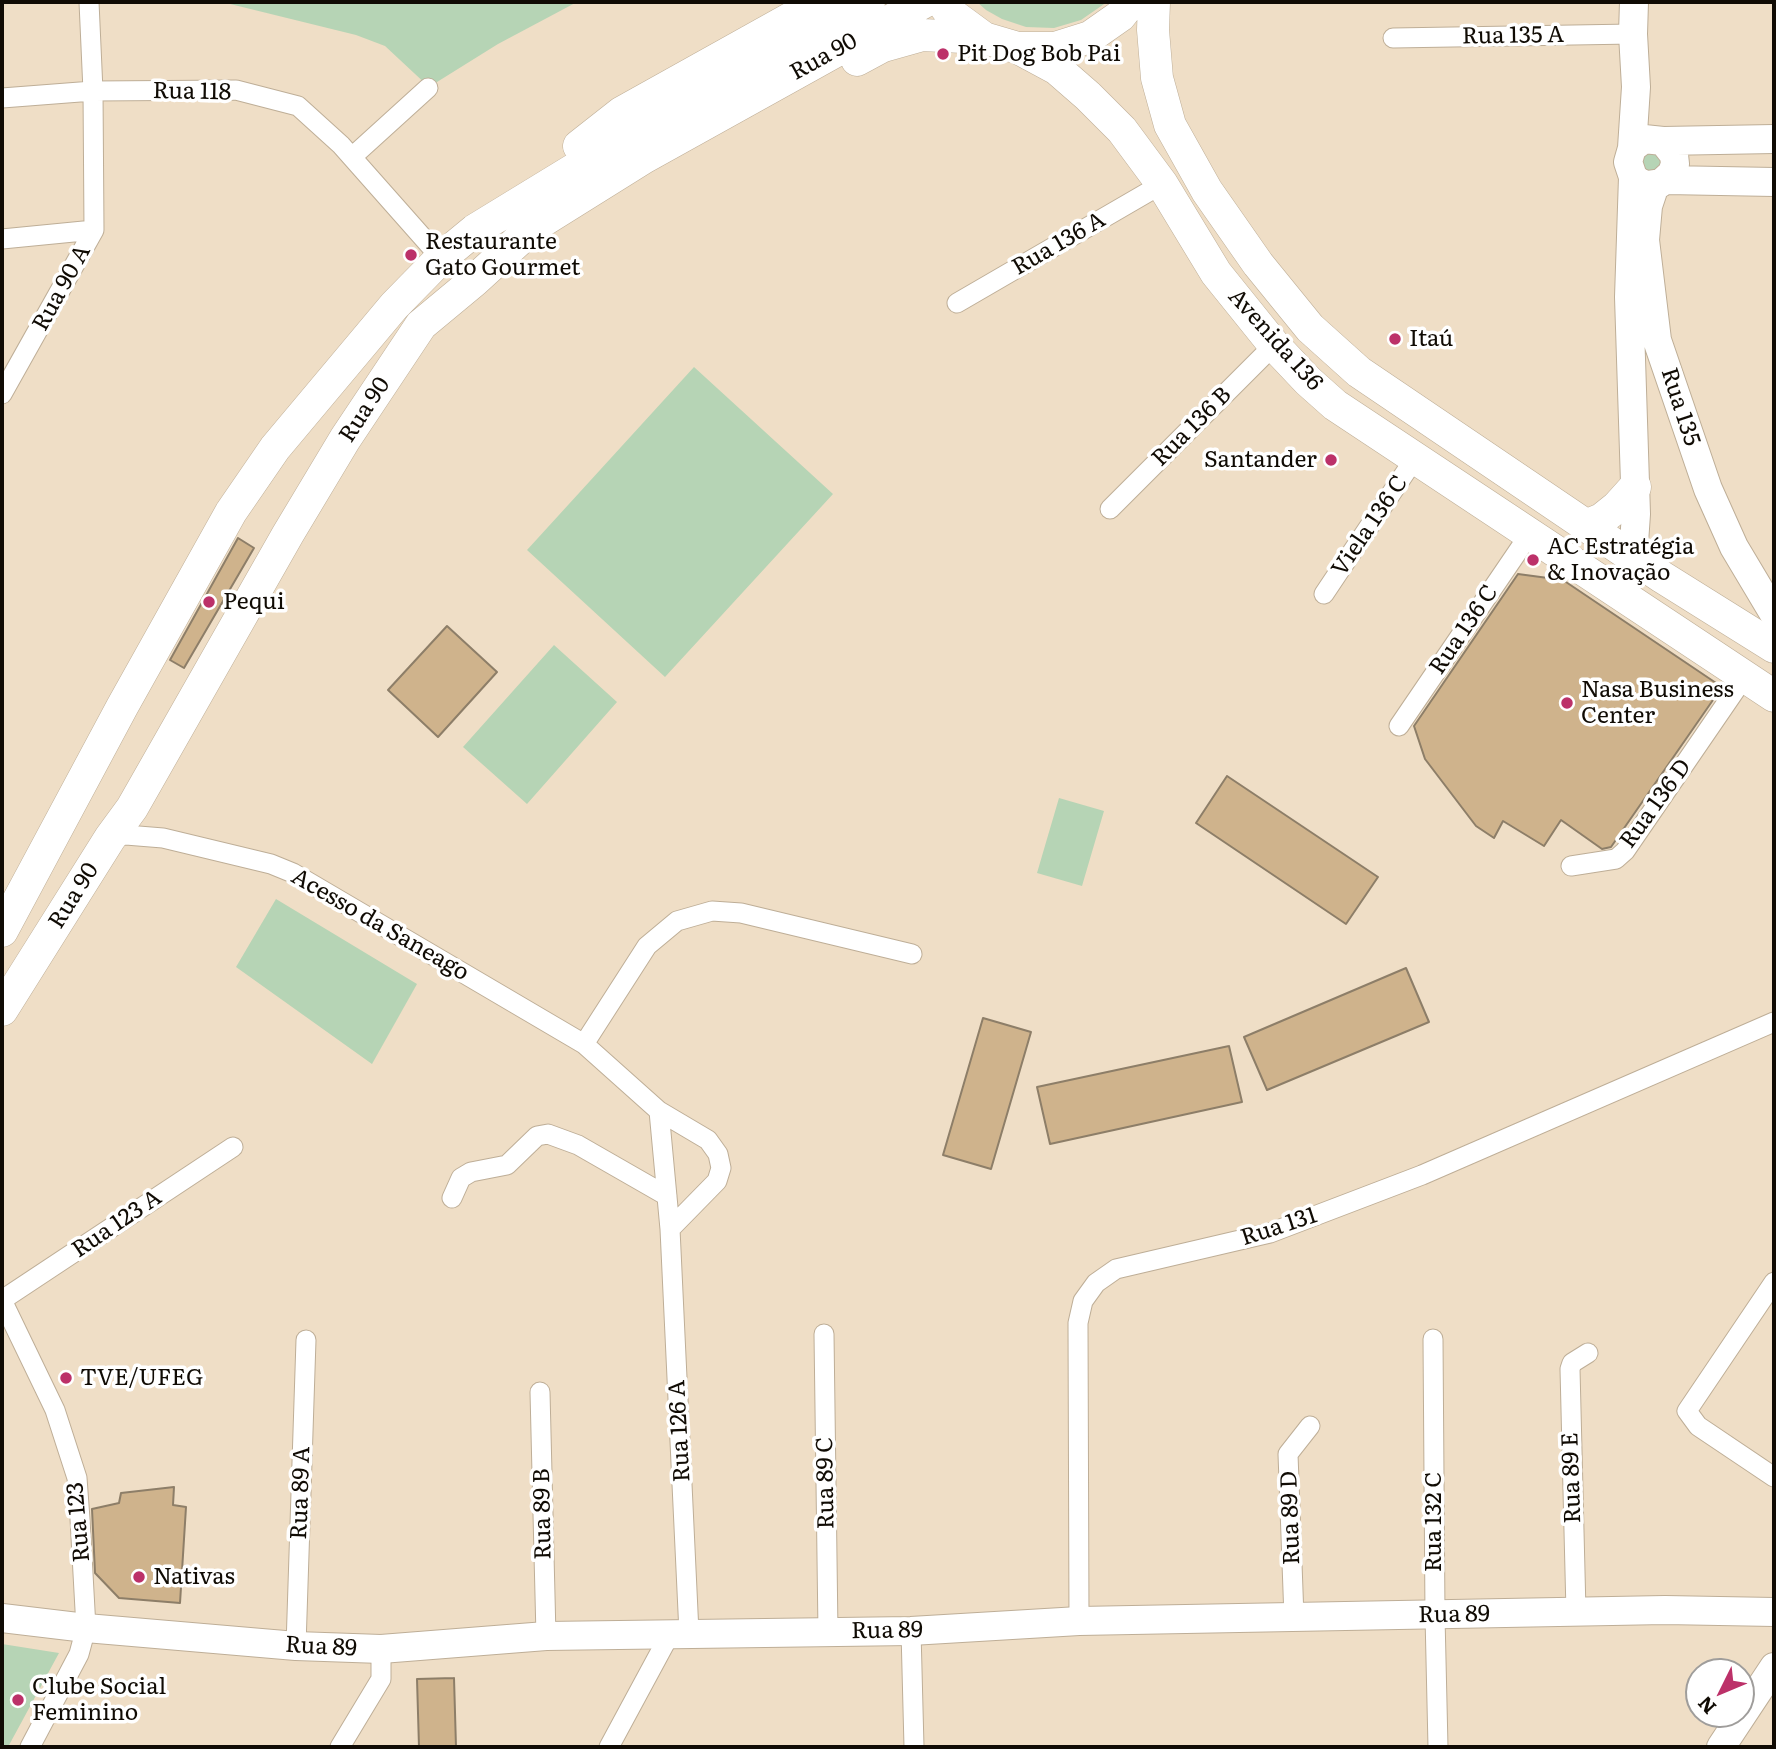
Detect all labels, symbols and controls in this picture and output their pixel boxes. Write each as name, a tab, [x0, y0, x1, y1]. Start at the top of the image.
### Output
street label: Rua 135 A	[1462, 21, 1564, 51]
street label: Rua 90	[786, 27, 862, 87]
place label: Pit Dog Bob Pai	[957, 40, 1121, 68]
marker: Pit Dog Bob Pai	[935, 46, 951, 62]
street label: Rua 118	[152, 78, 232, 106]
street label: Rua 136 A	[1008, 206, 1110, 282]
place label: Restaurante Gato Gourmet	[425, 228, 580, 282]
street label: Rua 90 A	[27, 240, 97, 336]
marker: Restaurante Gato Gourmet	[403, 247, 419, 263]
street label: Avenida 136	[1222, 283, 1328, 397]
place label: Itaú	[1409, 325, 1453, 353]
marker: Itaú	[1387, 331, 1403, 347]
street label: Rua 135	[1654, 364, 1706, 450]
street label: Rua 90	[334, 372, 396, 448]
street label: Rua 136 B	[1146, 381, 1238, 473]
place label: Santander	[1204, 446, 1317, 474]
marker: Santander	[1323, 452, 1339, 468]
street label: Viela 136 C	[1326, 470, 1414, 582]
place label: AC Estratégia & Inovação	[1547, 533, 1694, 587]
marker: AC Estratégia & Inovação	[1525, 552, 1541, 568]
street label: Rua 136 C	[1424, 580, 1504, 680]
place label: Pequi	[223, 588, 285, 616]
marker: Pequi	[201, 594, 217, 610]
place label: Nasa Business Center	[1581, 676, 1734, 730]
marker: Nasa Business Center	[1559, 695, 1575, 711]
street label: Rua 136 D	[1614, 754, 1698, 854]
street label: Rua 90	[43, 858, 105, 934]
street label: Acesso da Saneago	[286, 863, 474, 987]
street label: Rua 123 A	[67, 1184, 167, 1264]
street label: Rua 131	[1237, 1202, 1321, 1252]
place label: TVE/UFEG	[80, 1364, 203, 1392]
marker: TVE/UFEG	[58, 1370, 74, 1386]
street label: Rua 126 A	[664, 1379, 696, 1483]
street label: Rua 89 E	[1557, 1432, 1587, 1524]
street label: Rua 89 C	[811, 1436, 841, 1530]
street label: Rua 89 A	[286, 1446, 316, 1540]
street label: Rua 89 B	[528, 1468, 558, 1560]
street label: Rua 89 D	[1276, 1470, 1306, 1566]
street label: Rua 132 C	[1420, 1472, 1448, 1572]
street label: Rua 123	[62, 1481, 96, 1563]
place label: Nativas	[153, 1563, 235, 1591]
marker: Nativas	[131, 1569, 147, 1585]
street label: Rua 89	[1418, 1601, 1490, 1629]
street label: Rua 89	[851, 1617, 923, 1645]
street label: Rua 89	[284, 1631, 358, 1663]
north arrow	[1685, 1658, 1755, 1728]
place label: Clube Social Feminino	[32, 1673, 166, 1727]
text: N	[1690, 1691, 1722, 1721]
marker: Clube Social Feminino	[10, 1692, 26, 1708]

